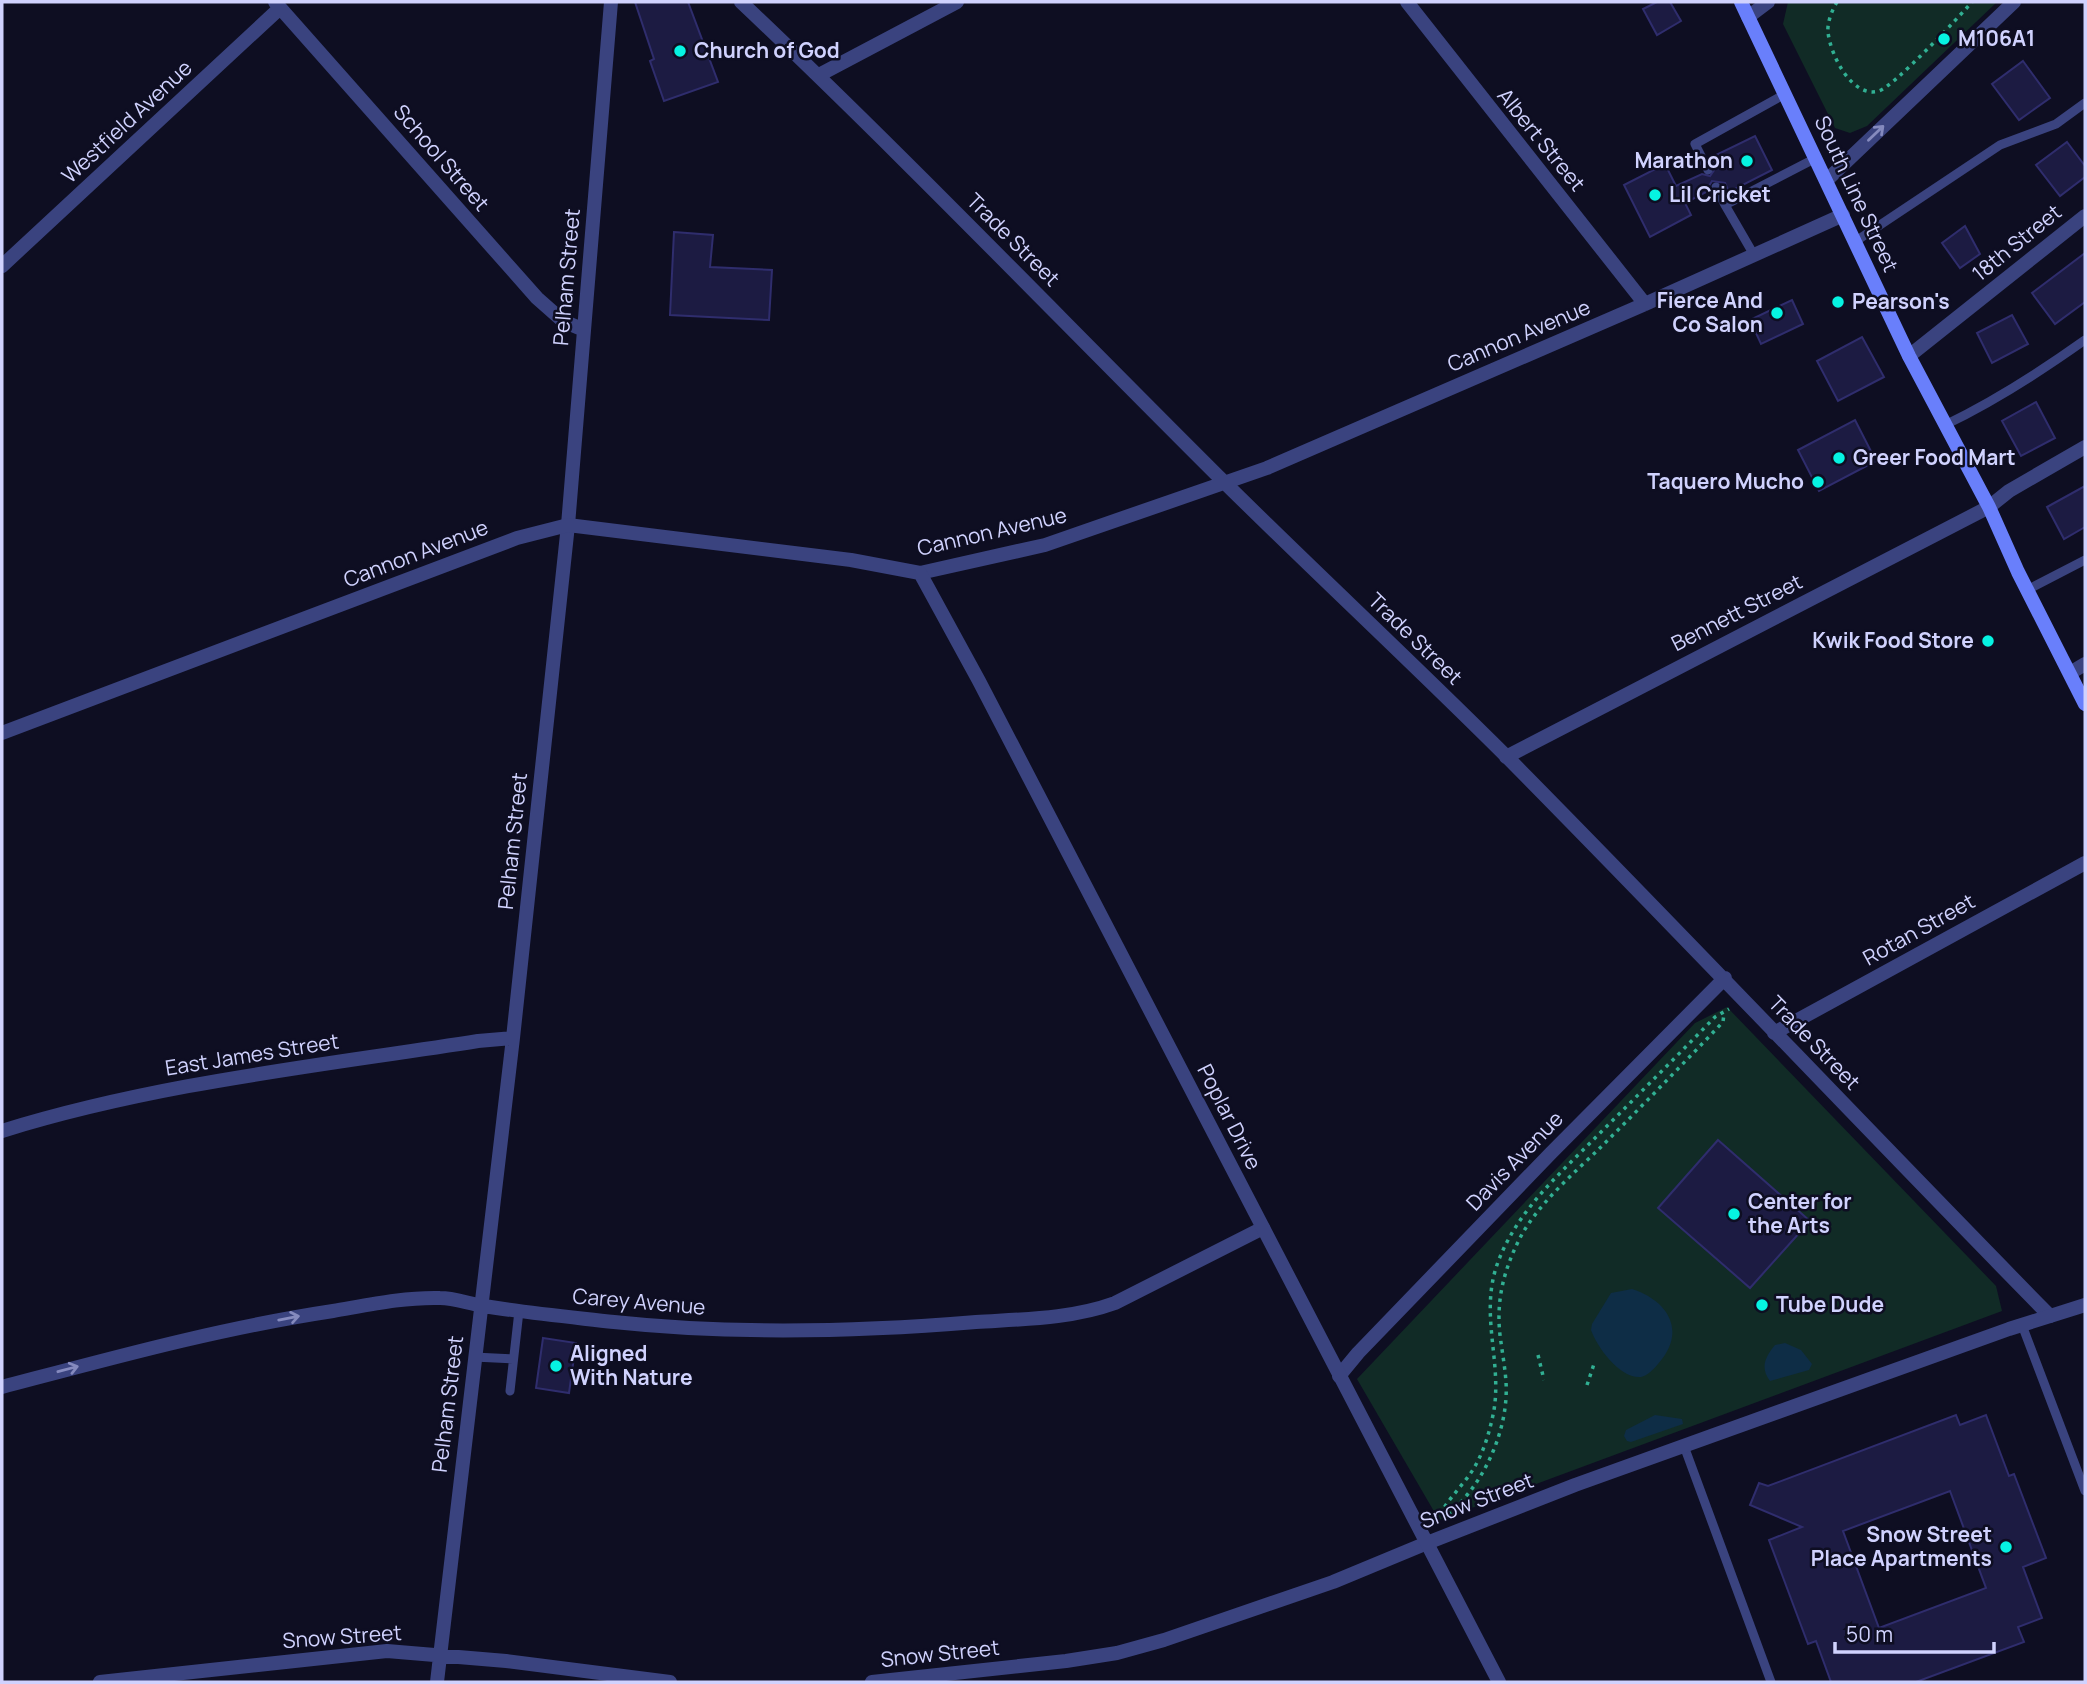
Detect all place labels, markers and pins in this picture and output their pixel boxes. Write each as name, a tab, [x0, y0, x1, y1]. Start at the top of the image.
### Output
place label: M106A1	[1958, 24, 2035, 52]
marker: M106A1	[1936, 31, 1952, 47]
place label: Church of God	[694, 36, 840, 64]
marker: Church of God	[672, 43, 688, 59]
place label: Marathon	[1634, 146, 1733, 174]
marker: Marathon	[1739, 153, 1755, 169]
place label: Lil Cricket	[1669, 180, 1771, 208]
marker: Lil Cricket	[1647, 187, 1663, 203]
place label: Fierce And Co Salon	[1657, 286, 1763, 338]
place label: Pearson's	[1852, 287, 1950, 315]
marker: Pearson's	[1830, 294, 1846, 310]
marker: Fierce And Co Salon	[1769, 305, 1785, 321]
place label: Greer Food Mart	[1853, 443, 2016, 471]
marker: Greer Food Mart	[1831, 450, 1847, 466]
place label: Taquero Mucho	[1647, 467, 1804, 495]
marker: Taquero Mucho	[1810, 474, 1826, 490]
place label: Kwik Food Store	[1812, 626, 1974, 654]
marker: Kwik Food Store	[1980, 633, 1996, 649]
place label: Center for the Arts	[1748, 1187, 1852, 1239]
marker: Center for the Arts	[1726, 1206, 1742, 1222]
place label: Tube Dude	[1776, 1290, 1884, 1318]
marker: Tube Dude	[1754, 1297, 1770, 1313]
place label: Aligned With Nature	[570, 1339, 693, 1391]
marker: Aligned With Nature	[548, 1358, 564, 1374]
place label: Snow Street Place Apartments	[1811, 1520, 1992, 1572]
marker: Snow Street Place Apartments	[1998, 1539, 2014, 1555]

